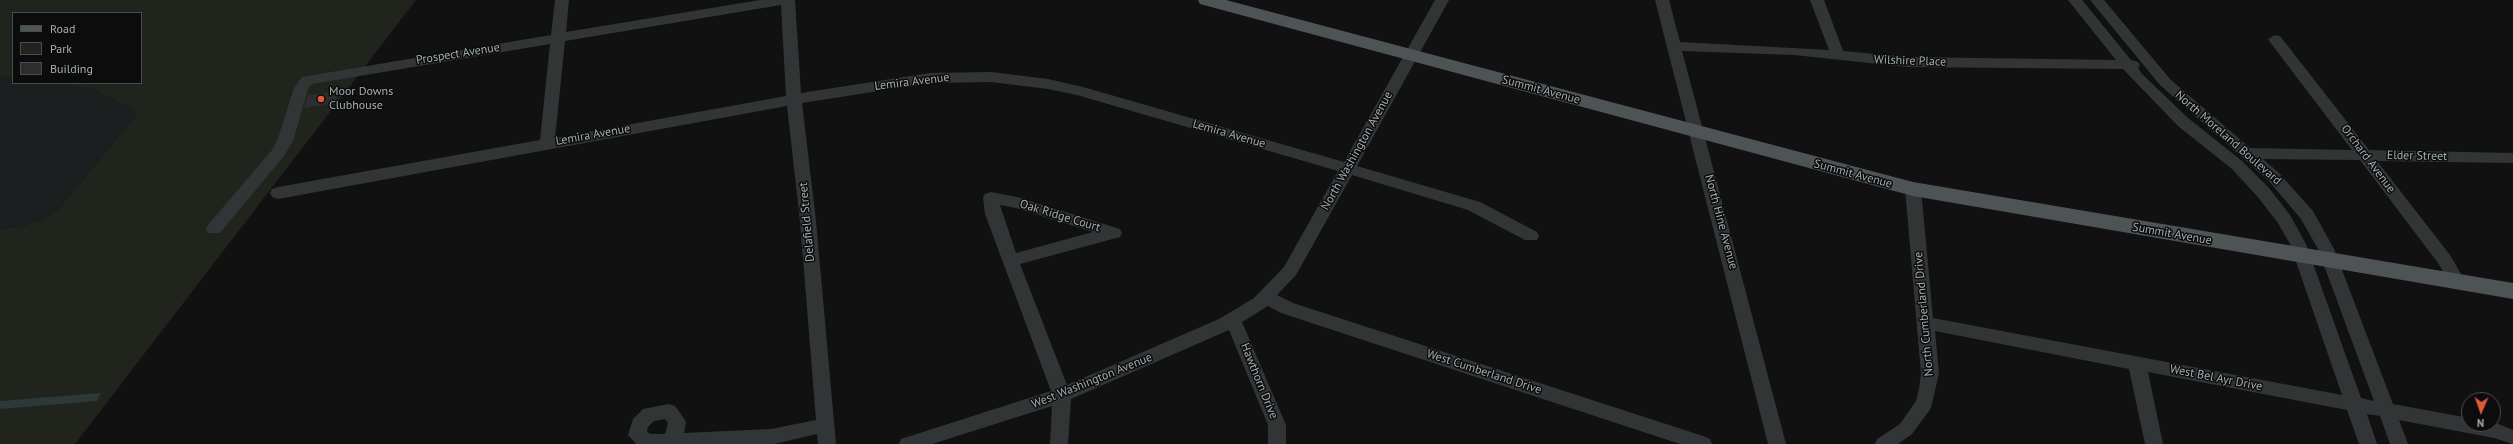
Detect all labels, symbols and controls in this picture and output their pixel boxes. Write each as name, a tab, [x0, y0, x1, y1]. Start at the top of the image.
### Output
legend	[12, 12, 142, 84]
text: Road	[50, 21, 75, 36]
street label: Prospect Avenue	[415, 40, 501, 68]
text: Park	[50, 41, 72, 56]
street label: Wilshire Place	[1874, 53, 1946, 69]
text: Building	[50, 61, 93, 76]
street label: Lemira Avenue	[874, 70, 950, 94]
street label: Summit Avenue	[1500, 73, 1582, 107]
place label: Moor Downs Clubhouse	[329, 85, 393, 113]
street label: North Moreland Boulevard	[2172, 88, 2284, 188]
street label: North Washington Avenue	[1318, 89, 1396, 213]
marker: Moor Downs Clubhouse	[316, 94, 326, 104]
street label: Lemira Avenue	[1191, 117, 1267, 151]
street label: Lemira Avenue	[555, 121, 631, 149]
street label: Orchard Avenue	[2338, 122, 2398, 196]
street label: Elder Street	[2387, 148, 2447, 164]
street label: Summit Avenue	[1812, 157, 1894, 191]
street label: North Hine Avenue	[1701, 173, 1741, 271]
street label: Delafield Street	[796, 182, 818, 262]
street label: Oak Ridge Court	[1018, 197, 1102, 235]
street label: Summit Avenue	[2131, 220, 2213, 248]
street label: North Cumberland Drive	[1911, 251, 1937, 377]
street label: Hawthorn Drive	[1237, 341, 1281, 421]
street label: West Cumberland Drive	[1425, 347, 1543, 397]
street label: West Washington Avenue	[1030, 350, 1154, 412]
street label: West Bel Ayr Drive	[2168, 362, 2264, 394]
north arrow	[2461, 392, 2501, 432]
text: N	[2477, 416, 2484, 430]

